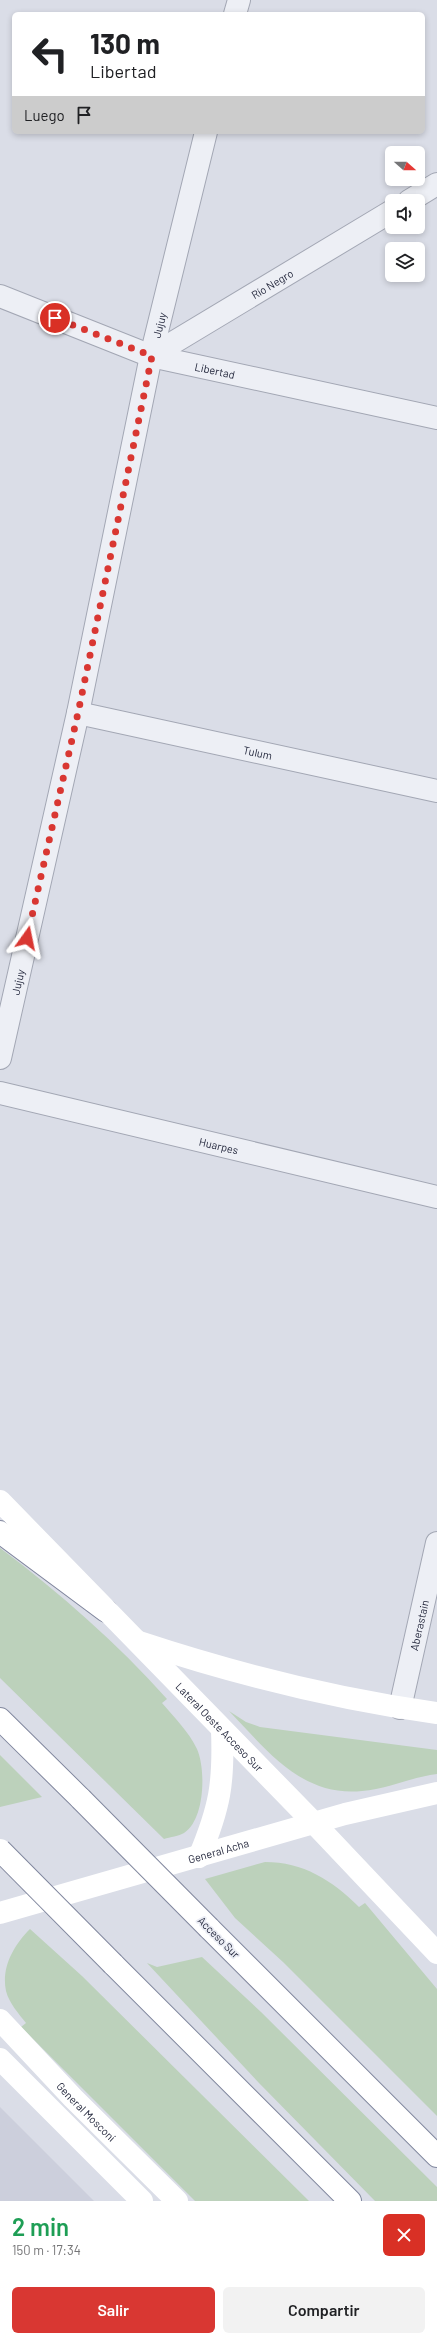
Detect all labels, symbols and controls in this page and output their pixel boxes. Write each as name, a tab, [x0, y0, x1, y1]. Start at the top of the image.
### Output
text: 130 m	[90, 26, 160, 60]
icon: left	[24, 28, 76, 80]
text: Libertad	[90, 60, 157, 82]
icon: arrive	[73, 104, 95, 126]
text: Luego	[24, 106, 65, 124]
north arrow	[385, 146, 425, 186]
map controls	[385, 146, 425, 282]
button: sound	[385, 194, 425, 234]
button: layers	[385, 242, 425, 282]
street label: Río Negro	[249, 266, 295, 301]
pin	[38, 301, 72, 335]
icon: arrive	[44, 307, 66, 329]
street label: Jujuy	[149, 311, 168, 339]
street label: Libertad	[194, 359, 236, 381]
street label: Tulum	[242, 743, 273, 762]
position arrow	[6, 917, 48, 959]
street label: Jujuy	[8, 968, 26, 996]
street label: Huarpes	[198, 1134, 240, 1156]
street label: Aberastain	[407, 1598, 431, 1652]
street label: Lateral Oeste Acceso Sur	[174, 1679, 266, 1774]
street label: General Acha	[186, 1836, 250, 1865]
street label: Acceso Sur	[195, 1913, 243, 1961]
street label: General Mosconi	[55, 2079, 119, 2144]
text: 2 min	[12, 2212, 69, 2241]
button: close	[383, 2214, 425, 2256]
text: 150 m · 17:34	[12, 2242, 81, 2258]
button: Salir	[12, 2287, 215, 2333]
button: Compartir	[223, 2287, 425, 2333]

